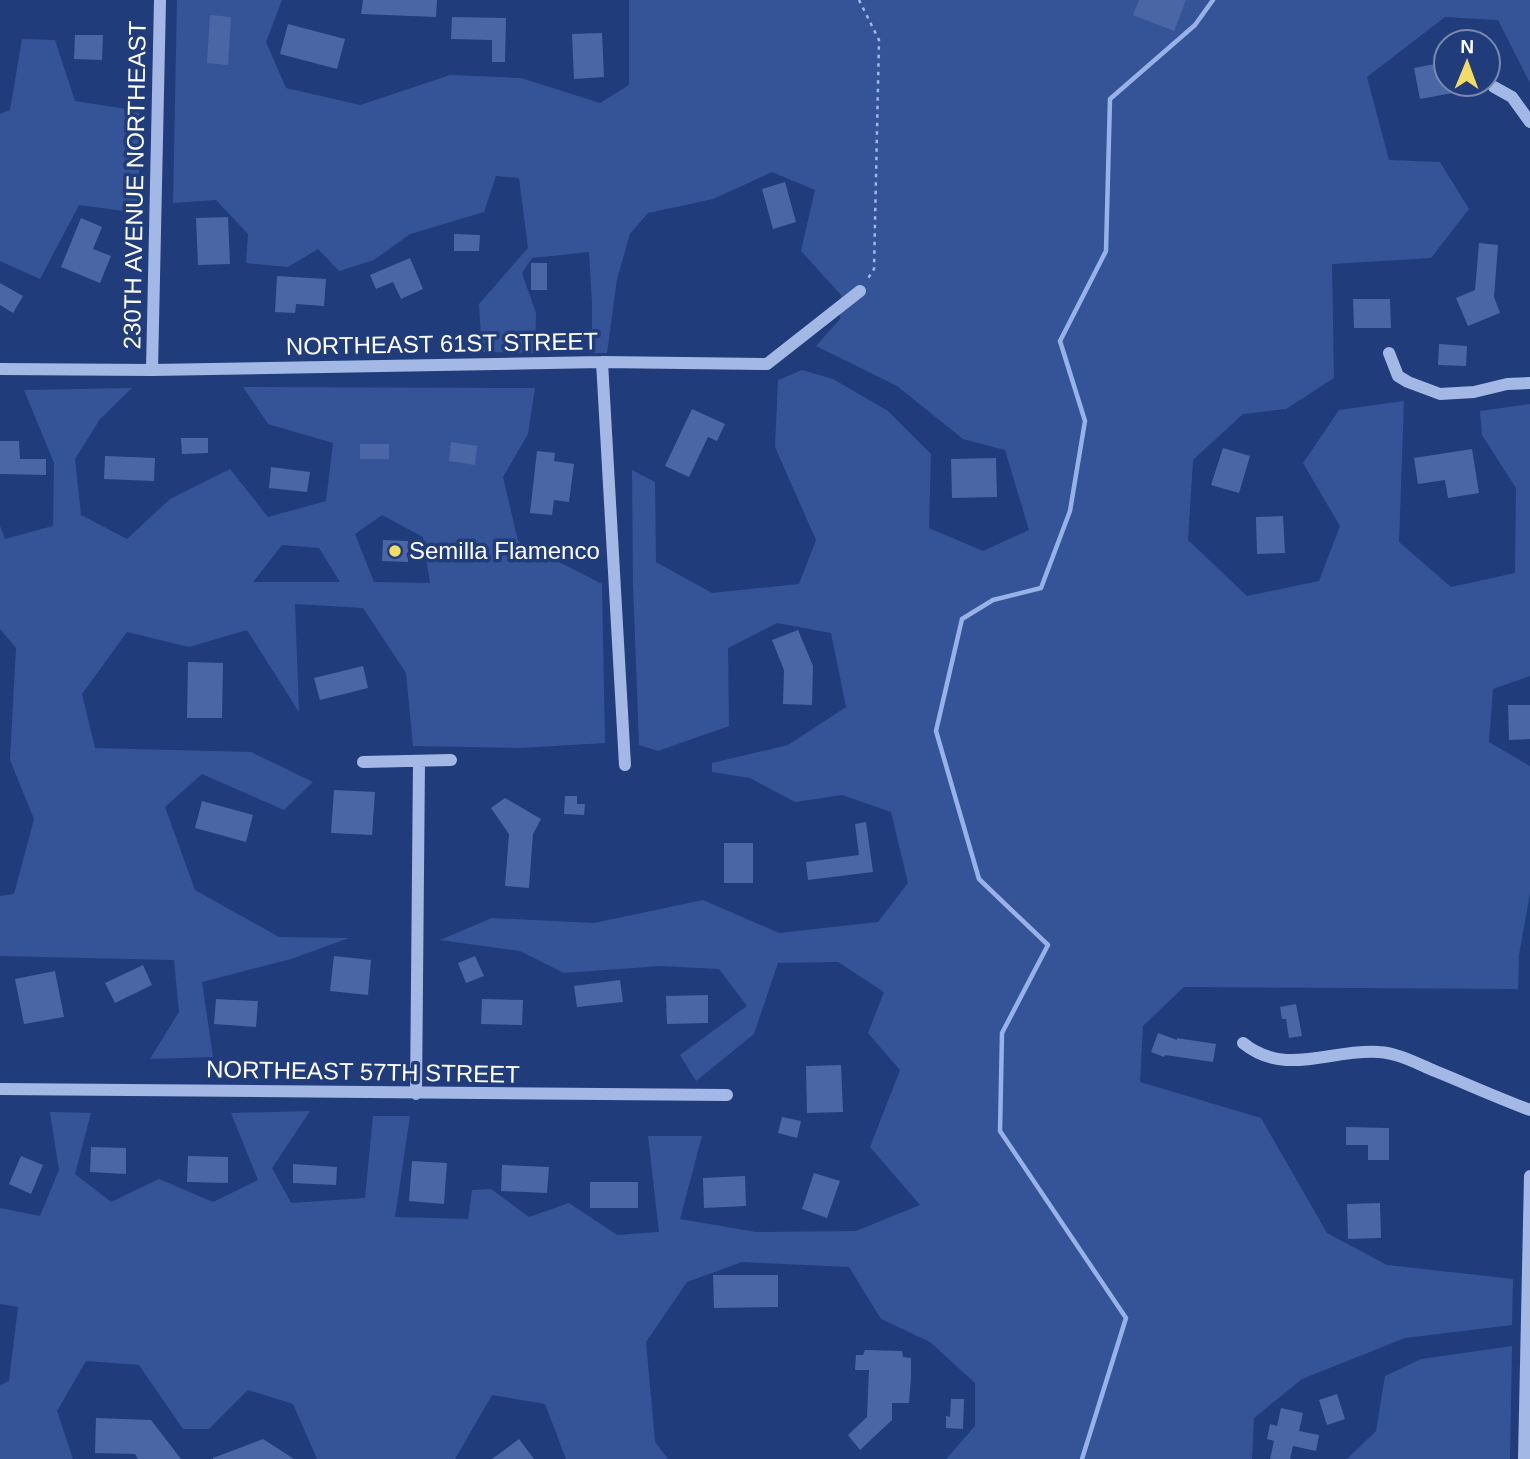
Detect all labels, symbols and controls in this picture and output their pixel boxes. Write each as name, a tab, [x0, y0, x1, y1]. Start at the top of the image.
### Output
street label: 230TH AVENUE NORTHEAST	[118, 20, 151, 349]
north arrow	[1432, 28, 1502, 98]
text: N	[1460, 36, 1474, 57]
street label: NORTHEAST 61ST STREET	[286, 327, 599, 360]
place label: Semilla Flamenco	[409, 537, 600, 564]
marker: Semilla Flamenco	[387, 543, 403, 559]
street label: NORTHEAST 57TH STREET	[206, 1055, 520, 1088]

